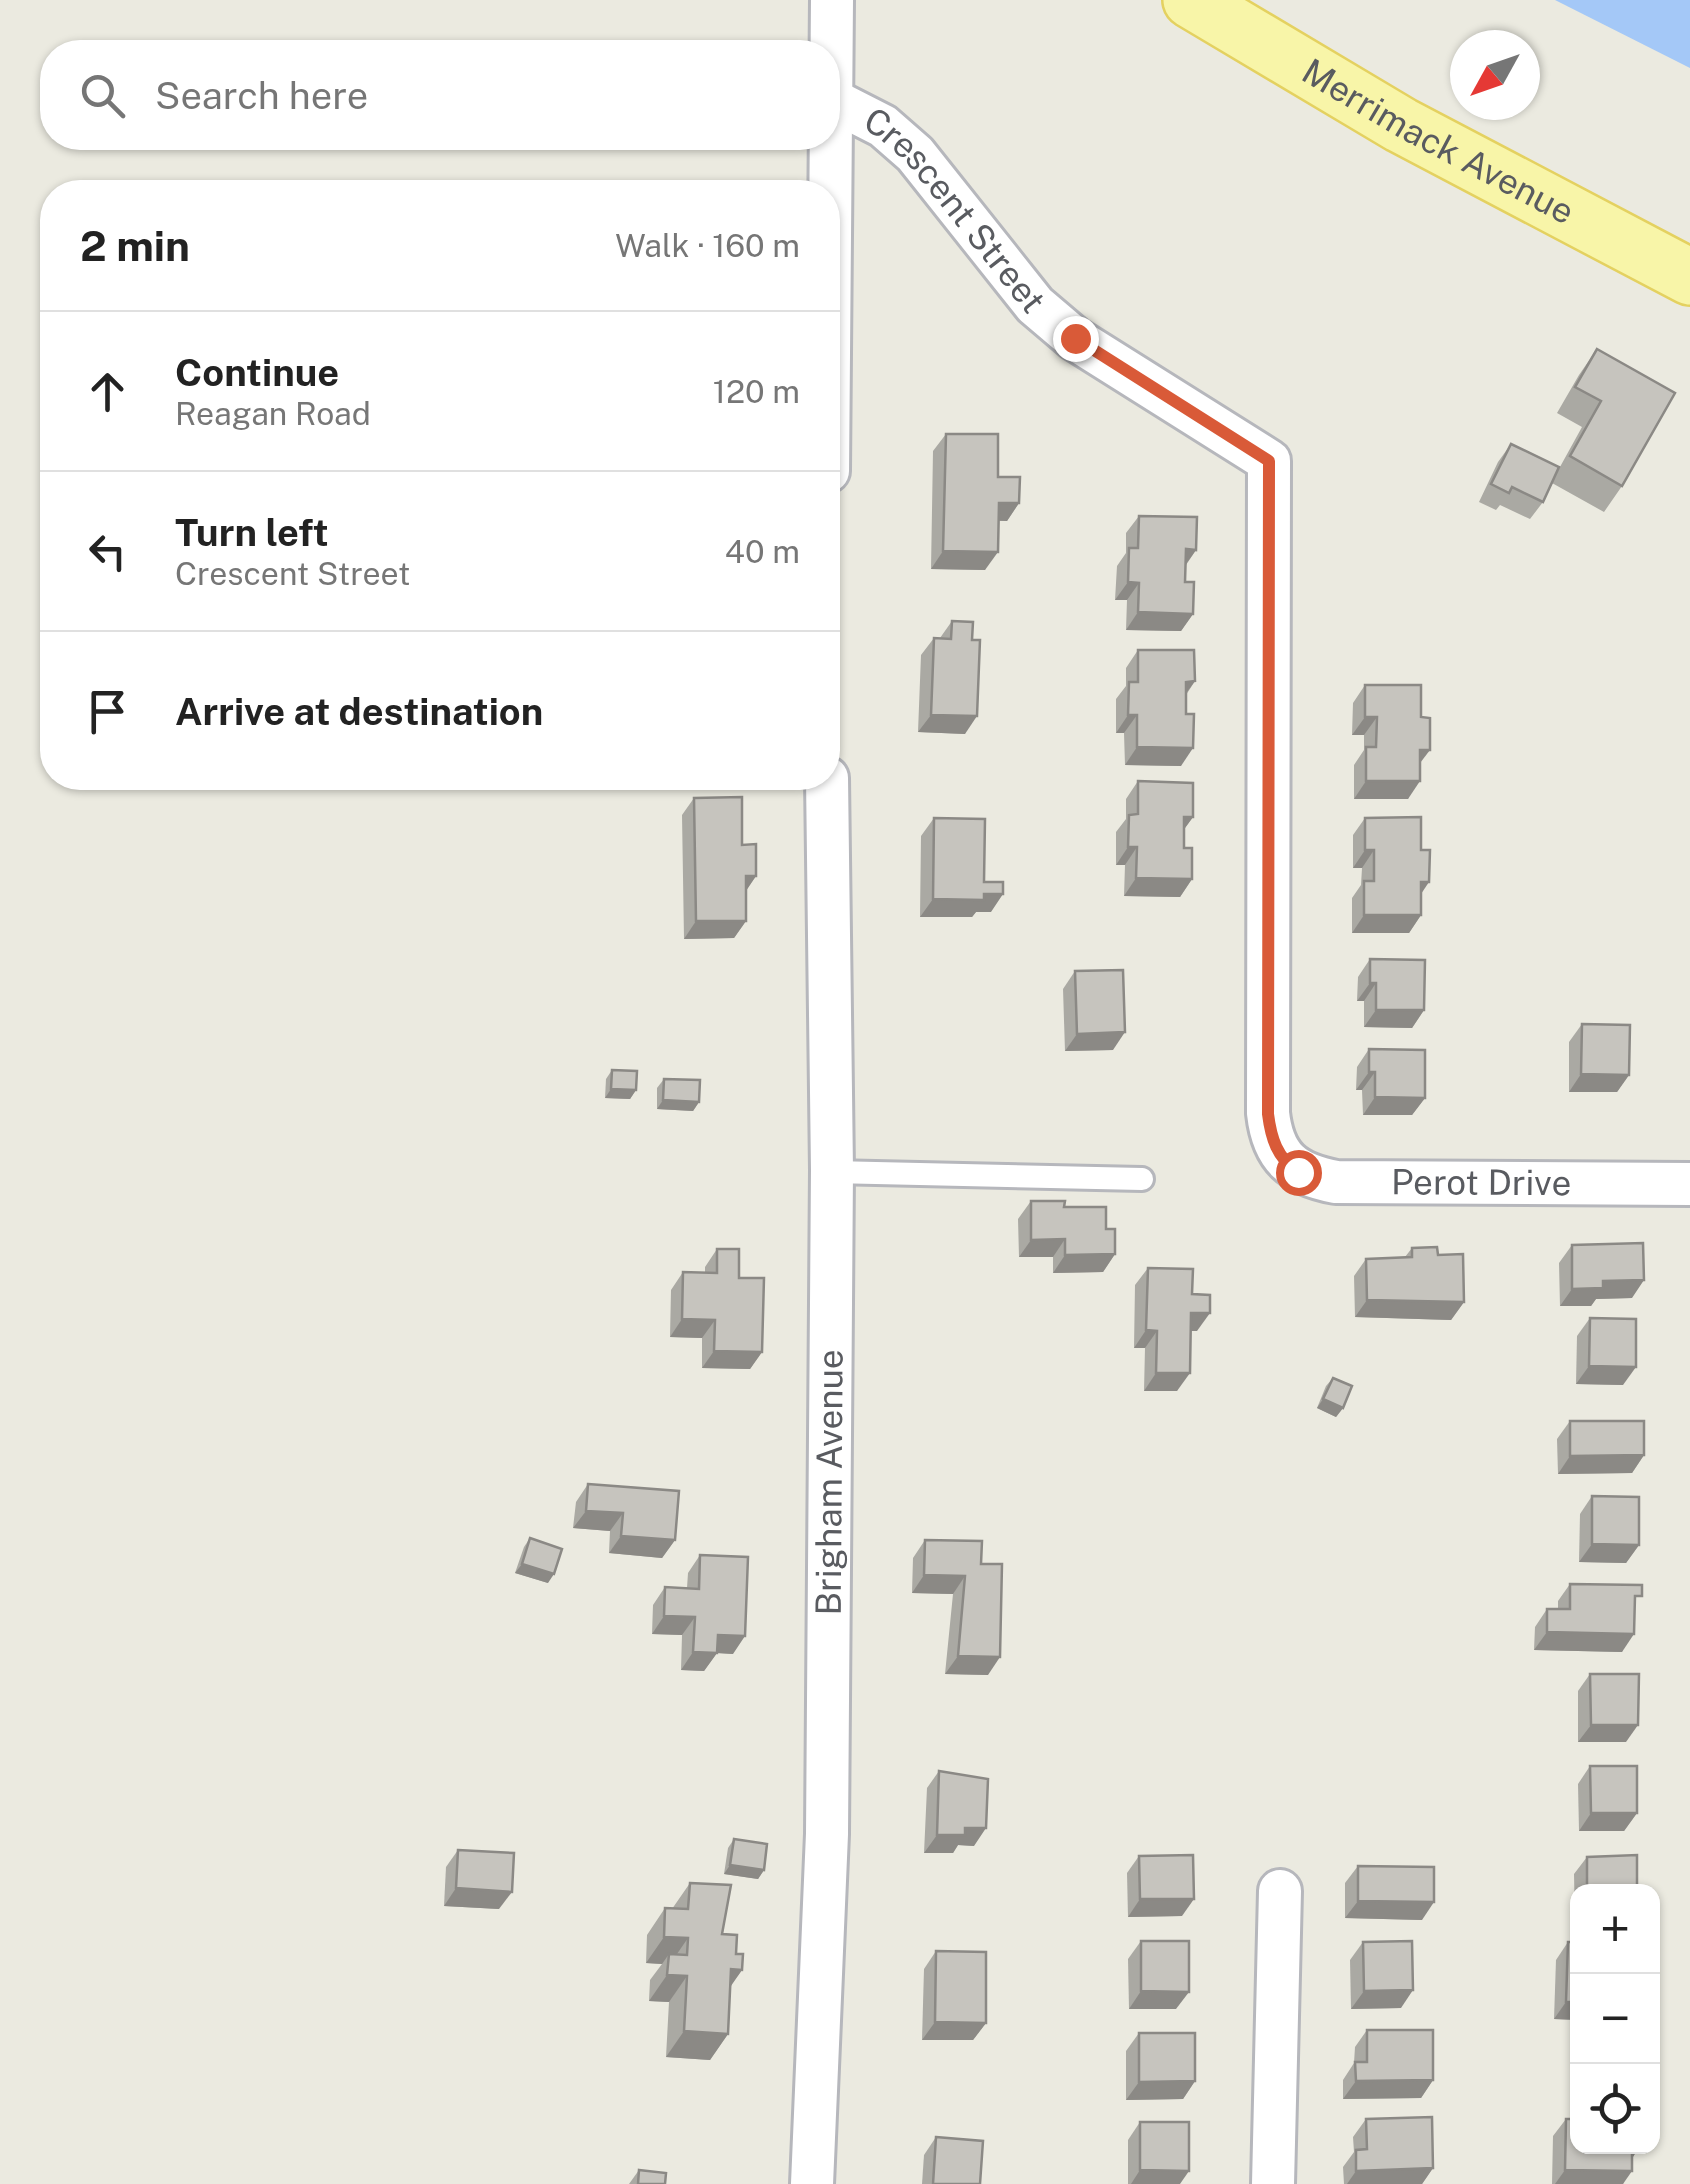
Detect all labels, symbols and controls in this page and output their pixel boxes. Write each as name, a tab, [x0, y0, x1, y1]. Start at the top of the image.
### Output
north arrow	[1450, 30, 1540, 120]
search box	[40, 40, 840, 150]
street label: Merrimack Avenue	[1295, 50, 1581, 232]
icon: search	[75, 68, 130, 123]
text: Search here	[155, 73, 368, 118]
street label: Crescent Street	[858, 99, 1054, 321]
text: 2 min	[80, 221, 190, 270]
text: Walk · 160 m	[615, 227, 800, 264]
route end	[1053, 316, 1099, 362]
text: Continue	[175, 350, 339, 395]
icon: ahead	[80, 364, 135, 419]
text: 120 m	[713, 373, 800, 410]
text: Reagan Road	[175, 395, 371, 432]
text: Turn left	[175, 510, 329, 555]
icon: left	[80, 524, 135, 579]
text: 40 m	[725, 533, 800, 570]
text: Crescent Street	[175, 555, 410, 592]
icon: arrive	[80, 684, 135, 739]
text: Arrive at destination	[175, 689, 543, 734]
route start	[1276, 1150, 1322, 1196]
street label: Perot Drive	[1391, 1161, 1571, 1203]
street label: Brigham Avenue	[808, 1349, 851, 1616]
map controls	[1570, 1884, 1660, 2154]
button: +	[1570, 1884, 1660, 1974]
button: −	[1570, 1974, 1660, 2064]
button: locate	[1570, 2064, 1660, 2154]

